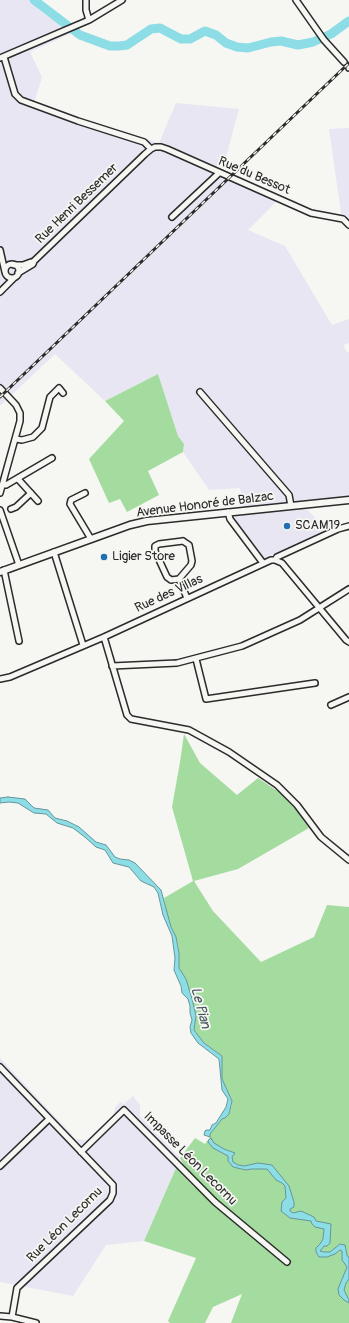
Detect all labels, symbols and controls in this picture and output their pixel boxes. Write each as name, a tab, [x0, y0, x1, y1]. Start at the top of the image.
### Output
street label: Rue du Bessot	[216, 154, 292, 198]
street label: Rue Henri Bessemer	[33, 161, 121, 247]
street label: Avenue Honoré de Balzac	[135, 489, 275, 521]
place label: SCAM19	[295, 518, 340, 534]
marker: SCAM19	[282, 521, 292, 531]
place label: Ligier Store	[112, 549, 175, 565]
marker: Ligier Store	[99, 552, 109, 562]
street label: Rue des Villas	[133, 572, 205, 616]
water label: Le Pian	[186, 986, 214, 1030]
street label: Impasse Léon Lecornu	[140, 1109, 240, 1209]
street label: Rue Léon Lecornu	[24, 1184, 106, 1266]

